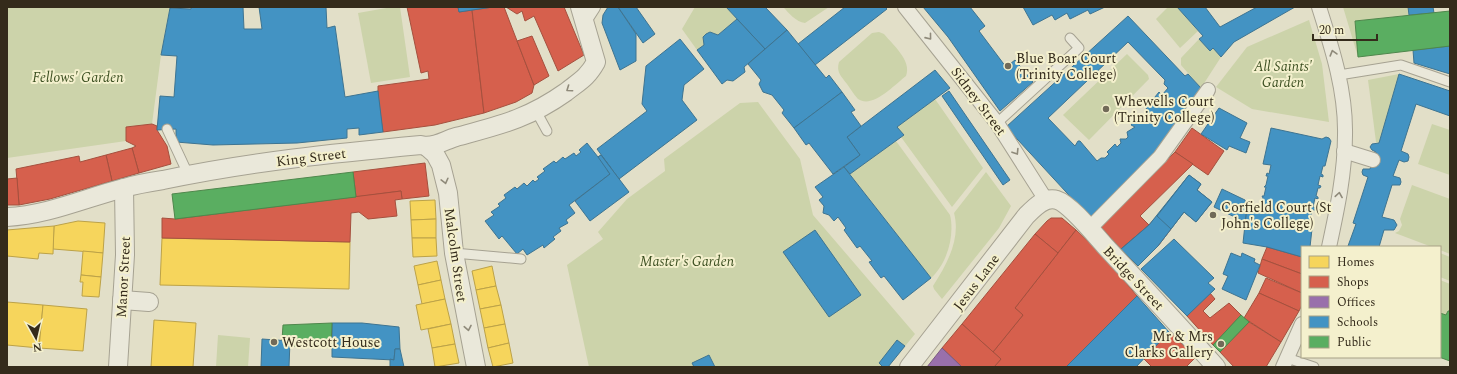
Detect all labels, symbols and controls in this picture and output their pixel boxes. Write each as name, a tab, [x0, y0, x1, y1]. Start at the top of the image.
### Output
scale bar	[1313, 16, 1377, 42]
text: 20 m	[1319, 21, 1344, 40]
one-way arrow	[924, 33, 931, 40]
place label: Blue Boar Court (Trinity College)	[1016, 48, 1117, 85]
one-way arrow	[1329, 49, 1338, 56]
park label: All Saints' Garden	[1253, 56, 1313, 93]
marker: Blue Boar Court (Trinity College)	[1003, 61, 1013, 71]
street label: Sidney Street	[946, 62, 1012, 140]
park label: Fellows' Garden	[32, 67, 124, 88]
one-way arrow	[567, 84, 574, 91]
place label: Whewells Court (Trinity College)	[1114, 91, 1215, 128]
marker: Whewells Court (Trinity College)	[1101, 104, 1111, 114]
street label: King Street	[275, 143, 347, 172]
one-way arrow	[1011, 148, 1019, 155]
one-way arrow	[440, 177, 449, 184]
one-way arrow	[1334, 192, 1343, 198]
place label: Corfield Court (St John's College)	[1221, 197, 1331, 234]
street label: Malcolm Street	[438, 207, 473, 304]
marker: Corfield Court (St John's College)	[1208, 210, 1218, 220]
street label: Manor Street	[111, 236, 136, 318]
street label: Bridge Street	[1098, 241, 1169, 315]
legend	[1301, 246, 1441, 358]
street label: Jesus Lane	[948, 249, 1005, 315]
park label: Master's Garden	[640, 251, 735, 272]
text: Homes	[1337, 253, 1375, 272]
text: Shops	[1337, 273, 1369, 292]
text: Offices	[1337, 293, 1376, 312]
text: Schools	[1337, 313, 1378, 332]
north arrow	[16, 318, 56, 358]
one-way arrow	[464, 325, 472, 331]
place label: Mr & Mrs Clarks Gallery	[1124, 326, 1214, 363]
place label: Westcott House	[282, 332, 381, 353]
text: Public	[1337, 333, 1371, 352]
marker: Westcott House	[269, 337, 279, 347]
text: N	[32, 338, 43, 356]
marker: Mr & Mrs Clarks Gallery	[1216, 339, 1226, 349]

